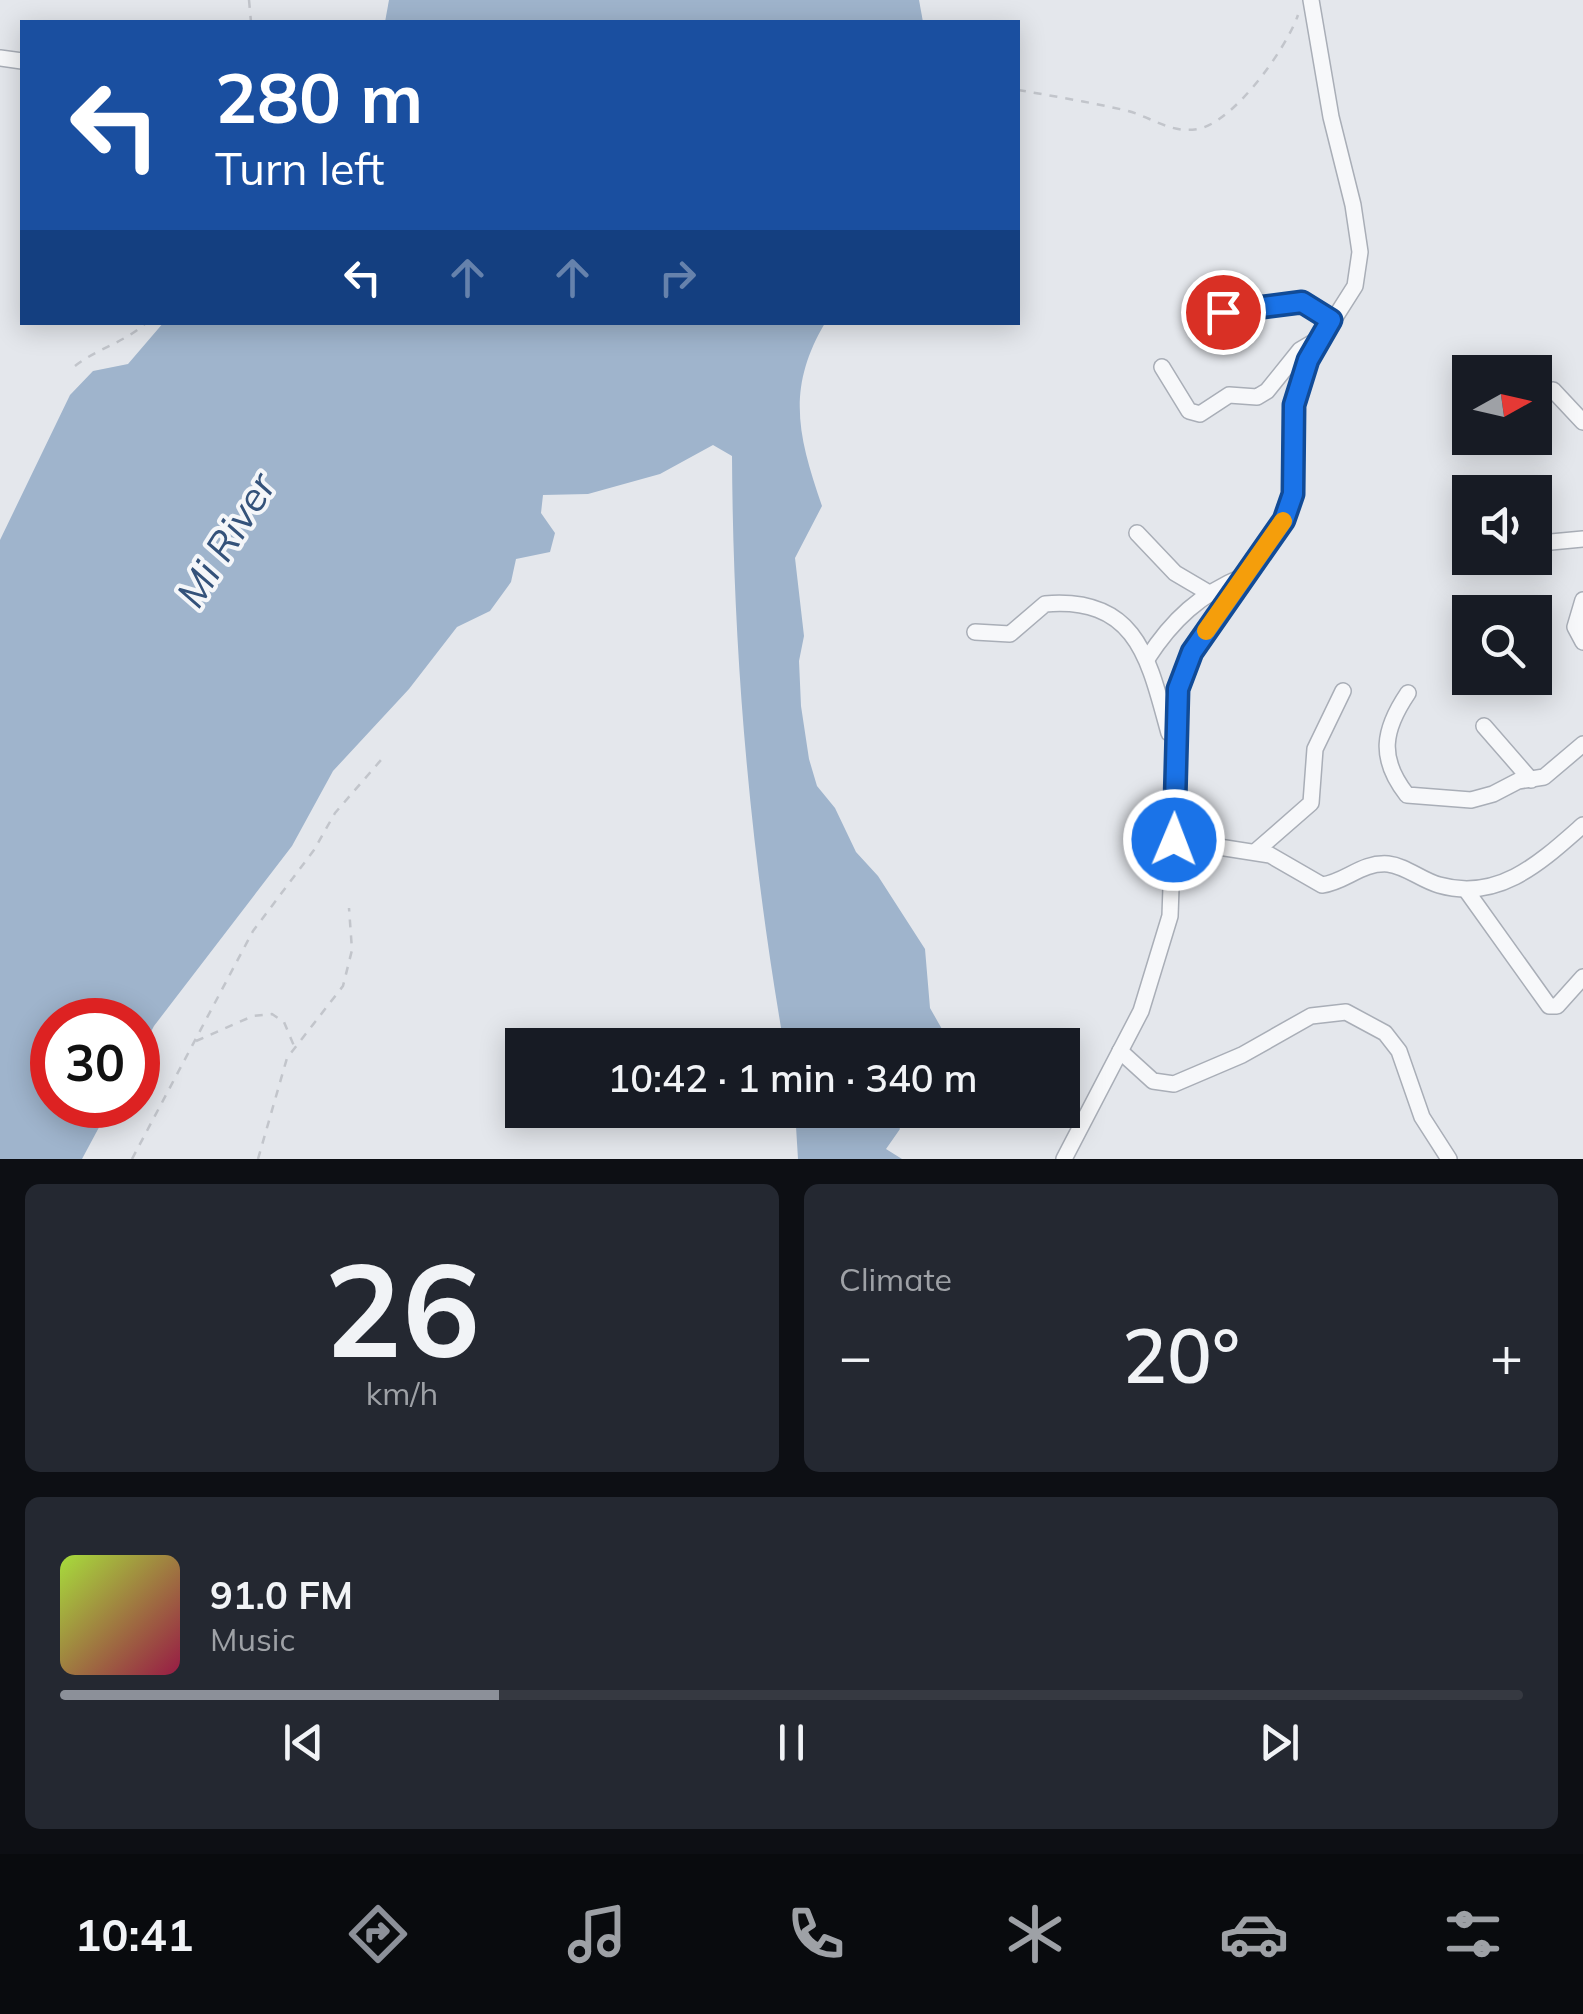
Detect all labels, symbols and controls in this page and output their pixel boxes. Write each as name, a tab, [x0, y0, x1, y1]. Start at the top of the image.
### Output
text: 280 m	[215, 53, 423, 141]
icon: left	[50, 60, 180, 190]
text: Turn left	[215, 140, 384, 196]
icon: left	[335, 250, 390, 305]
icon: ahead	[440, 250, 495, 305]
icon: ahead	[545, 250, 600, 305]
icon: right	[650, 250, 705, 305]
pin	[1181, 270, 1266, 355]
icon: arrive	[1196, 285, 1251, 340]
north arrow	[1452, 355, 1552, 455]
map controls	[1452, 355, 1552, 695]
water label: Mi River	[165, 462, 287, 616]
button: sound	[1452, 475, 1552, 575]
button: search	[1452, 595, 1552, 695]
position arrow	[1122, 788, 1226, 892]
speed limit sign: 30	[30, 998, 160, 1128]
text: 10:42 · 1 min · 340 m	[607, 1054, 978, 1102]
text: 26	[324, 1226, 480, 1390]
text: Climate	[839, 1259, 952, 1299]
text: 20°	[1122, 1308, 1240, 1402]
text: −	[839, 1321, 872, 1390]
text: +	[1490, 1321, 1523, 1390]
text: km/h	[366, 1373, 438, 1413]
text: 91.0 FM	[210, 1571, 353, 1619]
text: Music	[210, 1619, 295, 1659]
icon: previous	[276, 1715, 331, 1770]
icon: pause	[764, 1715, 819, 1770]
icon: next	[1252, 1715, 1307, 1770]
icon: directions	[343, 1899, 413, 1969]
icon: music	[562, 1899, 632, 1969]
icon: phone	[781, 1899, 851, 1969]
icon: climate	[1000, 1899, 1070, 1969]
icon: car	[1219, 1899, 1289, 1969]
icon: filters	[1438, 1899, 1508, 1969]
text: 10:41	[75, 1906, 194, 1962]

